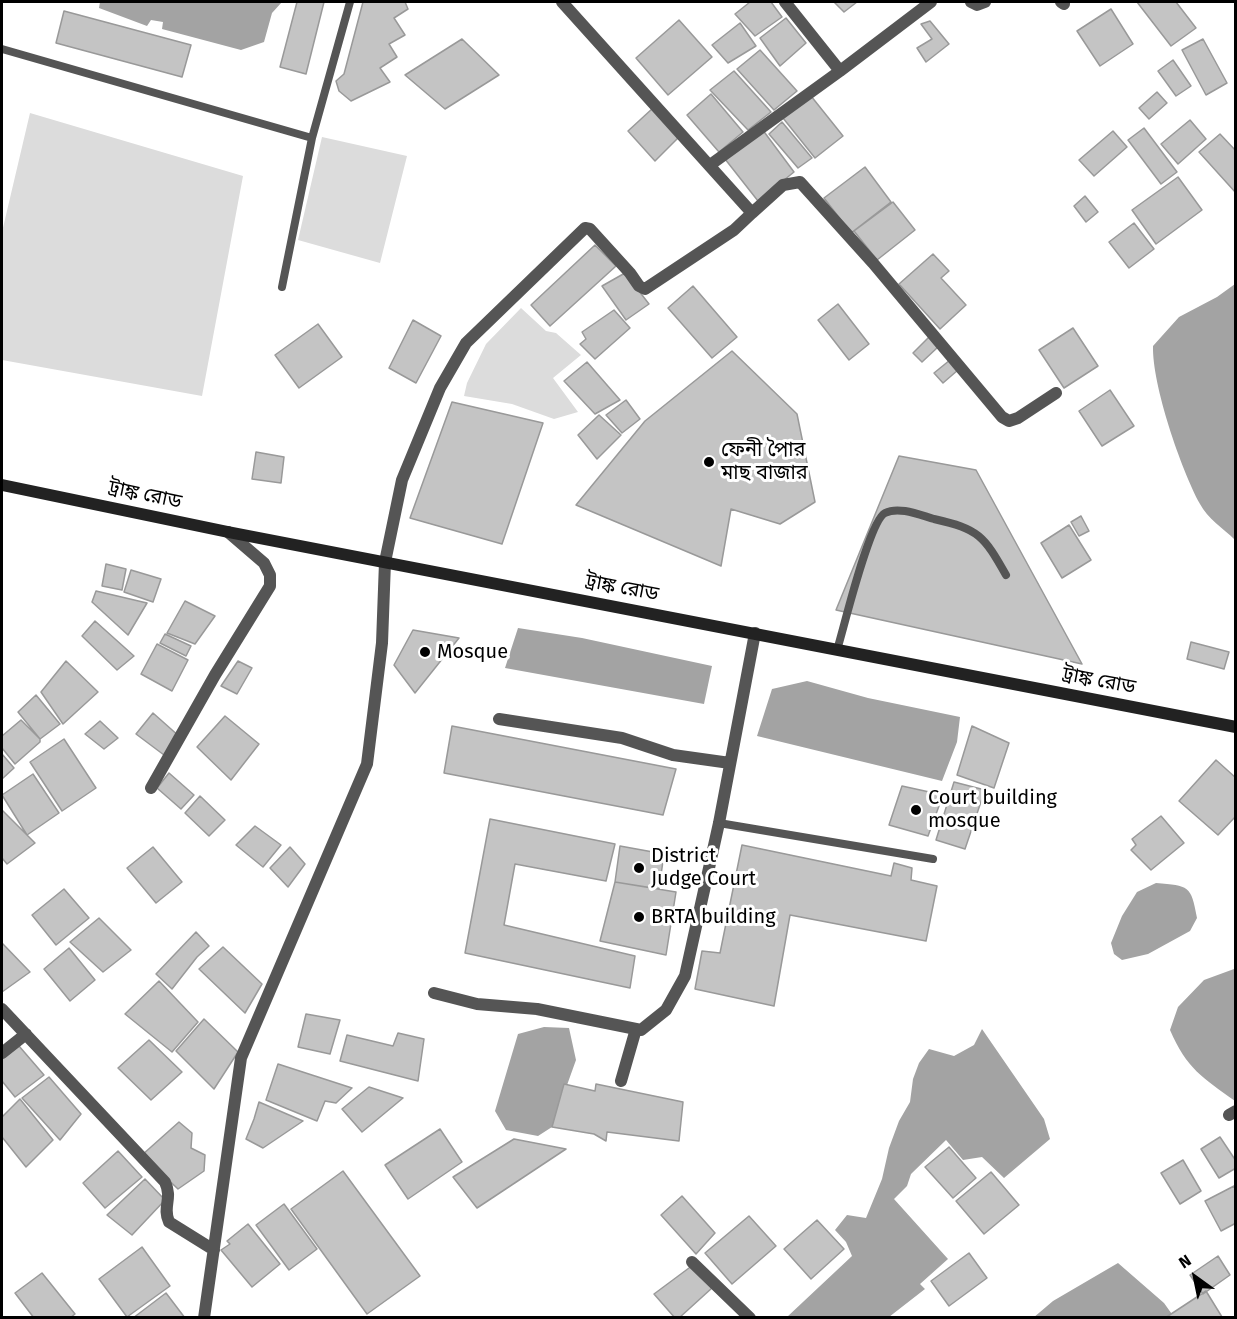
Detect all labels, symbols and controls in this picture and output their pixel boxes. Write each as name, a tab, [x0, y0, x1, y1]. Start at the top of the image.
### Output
place label: ফেনী পৈার মাছ বাজার	[721, 438, 808, 485]
marker: ফেনী পৈার মাছ বাজার	[702, 455, 716, 469]
street label: ট্রাঙ্ক রোড	[106, 476, 184, 514]
street label: ট্রাঙ্ক রোড	[583, 569, 661, 607]
place label: Mosque	[437, 640, 508, 664]
marker: Mosque	[418, 645, 432, 659]
street label: ট্রাঙ্ক রোড	[1060, 662, 1138, 700]
place label: Court building mosque	[928, 786, 1057, 833]
marker: Court building mosque	[909, 803, 923, 817]
place label: District Judge Court	[651, 844, 756, 891]
marker: District Judge Court	[632, 861, 646, 875]
place label: BRTA building	[651, 905, 776, 929]
marker: BRTA building	[632, 910, 646, 924]
north arrow	[1165, 1247, 1225, 1307]
text: N	[1175, 1251, 1195, 1272]

